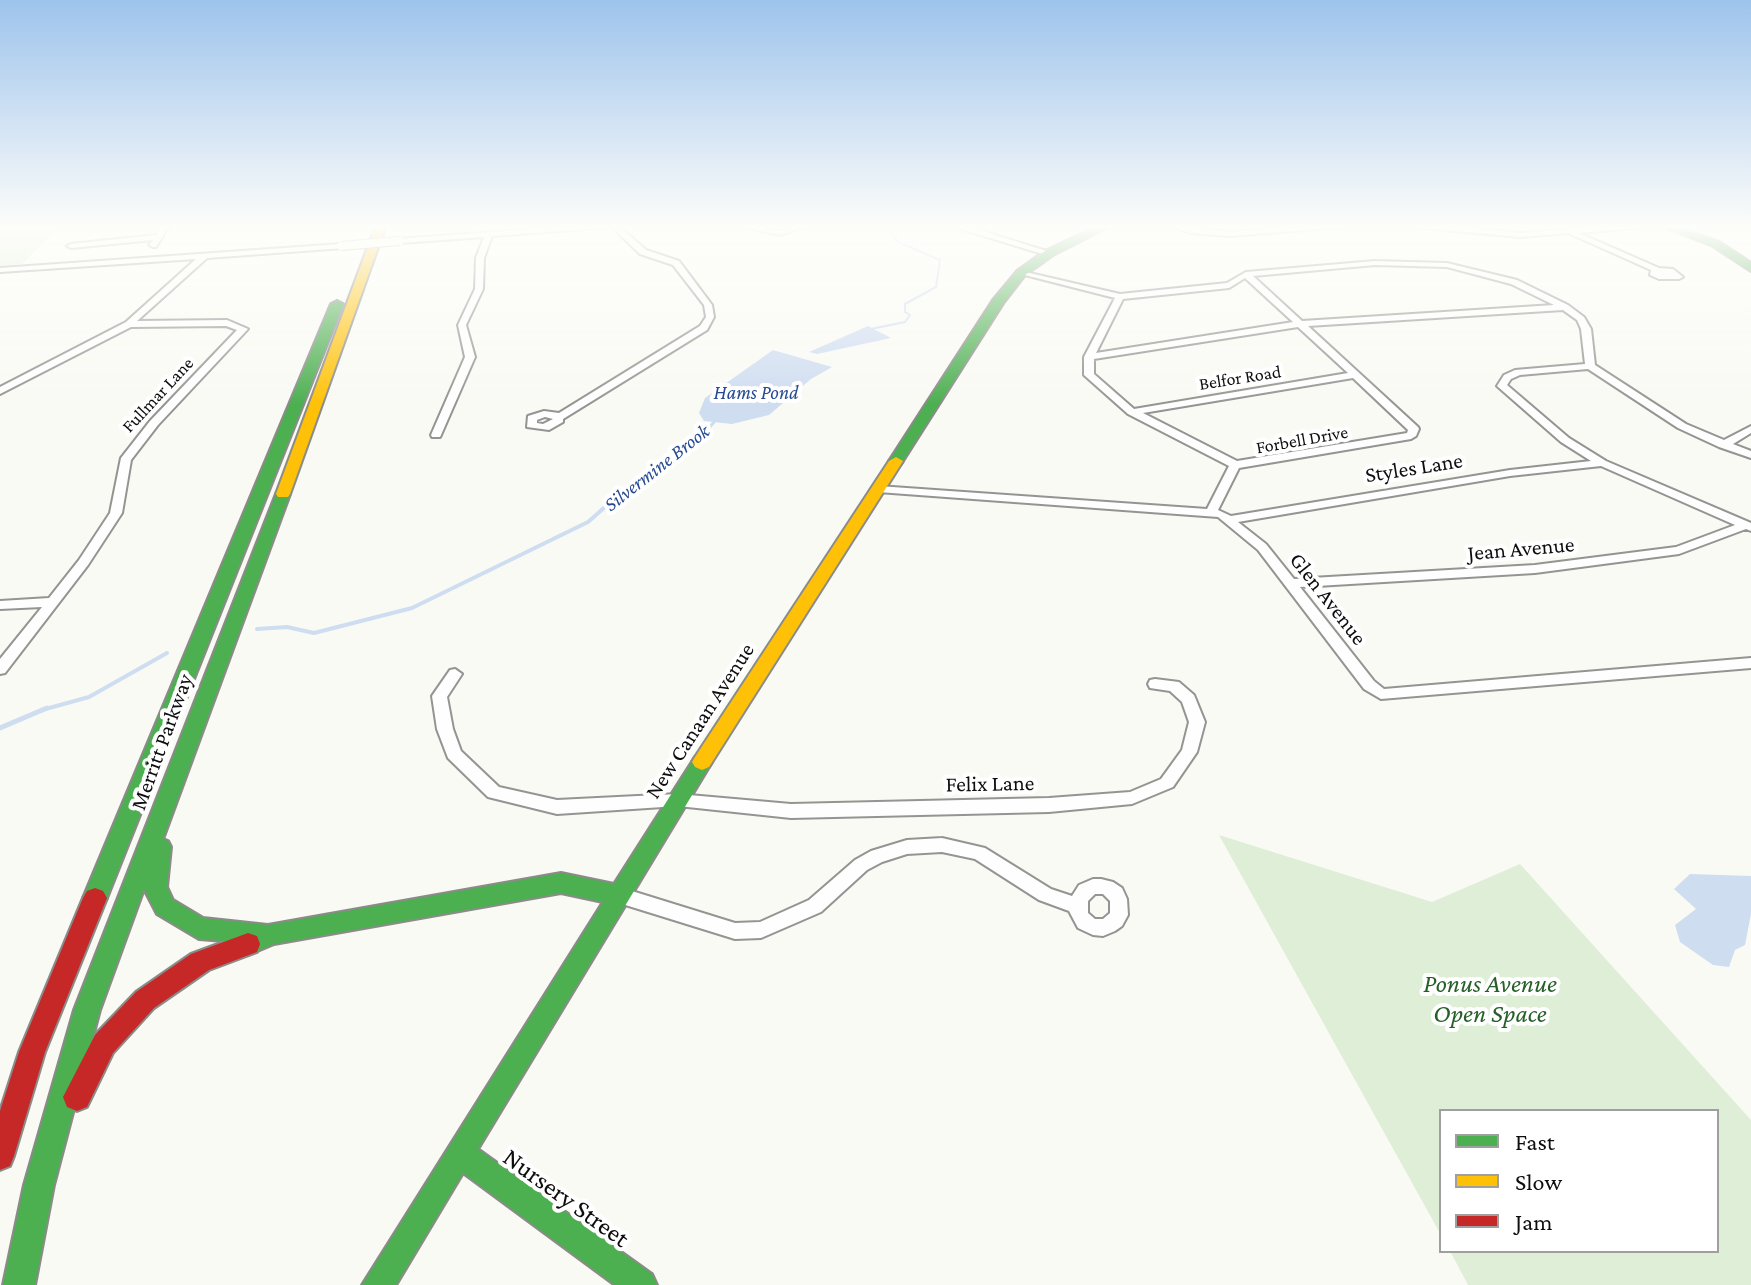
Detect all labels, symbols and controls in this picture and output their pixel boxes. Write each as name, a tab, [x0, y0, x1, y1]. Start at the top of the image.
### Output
street label: Fullmar Lane	[118, 353, 198, 437]
street label: Belfor Road	[1197, 361, 1283, 395]
water label: Hams Pond	[714, 381, 798, 405]
water label: Silvermine Brook	[599, 419, 715, 517]
street label: Forbell Drive	[1254, 421, 1350, 459]
street label: Styles Lane	[1363, 447, 1465, 489]
street label: Jean Avenue	[1467, 531, 1575, 567]
street label: Glen Avenue	[1284, 547, 1372, 651]
street label: New Canaan Avenue	[640, 638, 760, 804]
street label: Merritt Parkway	[125, 670, 199, 814]
street label: Felix Lane	[945, 770, 1035, 798]
park label: Ponus Avenue Open Space	[1423, 968, 1557, 1030]
legend	[1439, 1109, 1719, 1253]
text: Fast	[1515, 1128, 1555, 1155]
street label: Nursery Street	[497, 1142, 635, 1254]
text: Slow	[1515, 1168, 1562, 1195]
text: Jam	[1515, 1208, 1553, 1235]

